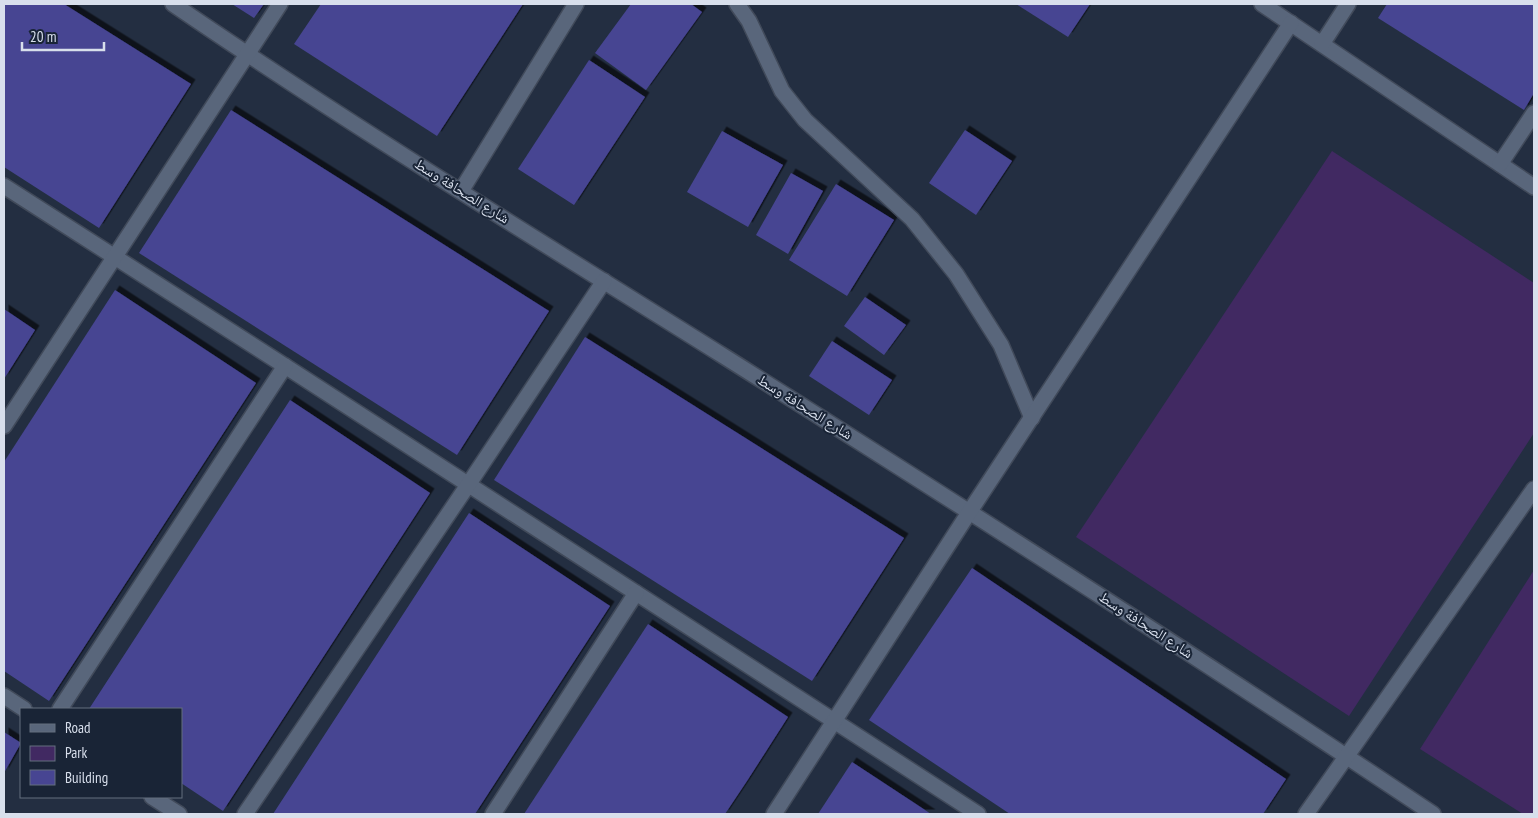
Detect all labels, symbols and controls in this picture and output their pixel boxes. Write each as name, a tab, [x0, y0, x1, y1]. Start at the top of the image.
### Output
scale bar	[22, 20, 105, 52]
text: 20 m	[30, 27, 56, 46]
street label: شارع الصحافة وسط	[411, 154, 513, 228]
street label: شارع الصحافة وسط	[754, 370, 856, 444]
street label: شارع الصحافة وسط	[1095, 587, 1197, 663]
legend	[20, 708, 182, 798]
text: Road	[65, 718, 91, 737]
text: Park	[65, 743, 87, 762]
text: Building	[65, 768, 108, 787]

